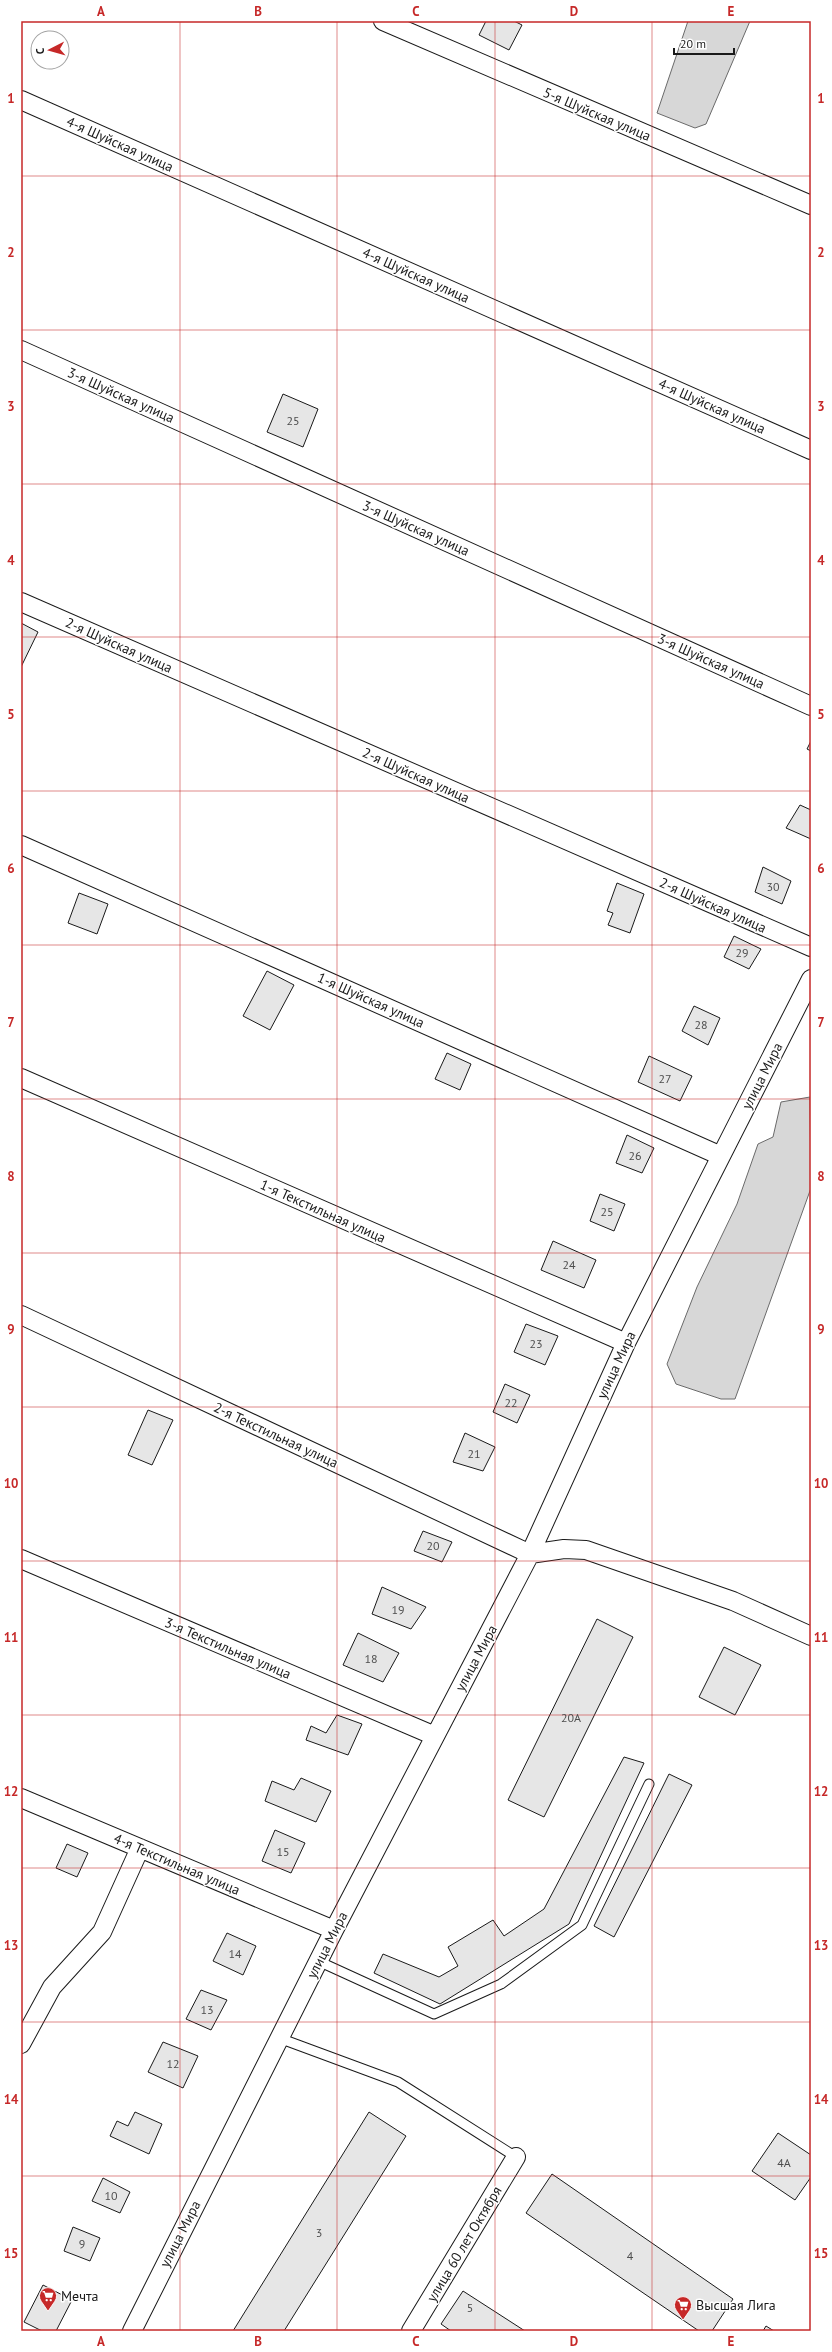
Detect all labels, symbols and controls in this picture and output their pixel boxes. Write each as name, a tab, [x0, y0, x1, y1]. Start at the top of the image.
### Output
text: A	[97, 3, 105, 20]
text: B	[254, 3, 262, 20]
text: C	[412, 3, 420, 20]
text: D	[570, 3, 578, 20]
text: E	[728, 3, 735, 20]
north arrow	[30, 30, 70, 70]
scale bar	[674, 30, 734, 56]
text: 20 m	[680, 36, 706, 51]
text: С	[33, 47, 47, 55]
street label: 5-я Шуйская улица	[540, 83, 654, 145]
text: 1	[7, 90, 15, 107]
text: 1	[817, 90, 825, 107]
street label: 4-я Шуйская улица	[64, 112, 176, 176]
street label: 4-я Шуйская улица	[360, 243, 472, 307]
text: 2	[7, 244, 15, 261]
text: 2	[817, 244, 825, 261]
street label: 3-я Шуйская улица	[65, 363, 177, 427]
street label: 4-я Шуйская улица	[656, 374, 768, 438]
text: 3	[7, 398, 15, 415]
text: 3	[817, 398, 825, 415]
house number: 25	[286, 413, 300, 428]
street label: 3-я Шуйская улица	[360, 496, 472, 560]
text: 4	[7, 552, 15, 569]
text: 4	[817, 552, 825, 569]
street label: 2-я Шуйская улица	[63, 613, 175, 677]
street label: 3-я Шуйская улица	[655, 629, 767, 693]
text: 5	[7, 706, 15, 723]
text: 5	[817, 706, 825, 723]
street label: 2-я Шуйская улица	[360, 743, 472, 807]
text: 6	[7, 860, 15, 877]
text: 6	[817, 860, 825, 877]
street label: 2-я Шуйская улица	[657, 873, 769, 937]
house number: 30	[766, 879, 780, 894]
house number: 29	[735, 945, 749, 960]
street label: 1-я Шуйская улица	[315, 968, 427, 1032]
text: 7	[7, 1014, 15, 1031]
text: 7	[817, 1014, 825, 1031]
house number: 28	[694, 1017, 708, 1032]
street label: улица Мира	[737, 1040, 787, 1112]
house number: 27	[658, 1071, 672, 1086]
house number: 26	[628, 1148, 642, 1163]
text: 8	[7, 1168, 15, 1185]
text: 8	[817, 1168, 825, 1185]
street label: 1-я Текстильная улица	[257, 1175, 389, 1247]
house number: 25	[600, 1204, 614, 1219]
house number: 24	[562, 1257, 576, 1272]
text: 9	[7, 1321, 15, 1338]
text: 9	[817, 1321, 825, 1338]
street label: улица Мира	[593, 1328, 640, 1402]
house number: 23	[529, 1336, 543, 1351]
house number: 22	[504, 1395, 518, 1410]
street label: 2-я Текстильная улица	[211, 1398, 341, 1472]
house number: 21	[467, 1446, 481, 1461]
text: 10	[4, 1475, 18, 1492]
text: 10	[814, 1475, 828, 1492]
house number: 20	[426, 1538, 440, 1553]
house number: 19	[391, 1602, 405, 1617]
street label: 3-я Текстильная улица	[162, 1613, 294, 1683]
street label: улица Мира	[451, 1622, 501, 1694]
text: 11	[4, 1629, 18, 1646]
text: 11	[814, 1629, 828, 1646]
house number: 18	[364, 1651, 378, 1666]
house number: 20А	[561, 1710, 581, 1725]
text: 12	[4, 1783, 18, 1800]
text: 12	[814, 1783, 828, 1800]
street label: 4-я Текстильная улица	[111, 1829, 243, 1899]
house number: 15	[276, 1844, 290, 1859]
street label: улица Мира	[302, 1909, 352, 1981]
text: 13	[4, 1937, 18, 1954]
text: 13	[814, 1937, 828, 1954]
house number: 14	[228, 1946, 242, 1961]
house number: 13	[200, 2002, 214, 2017]
house number: 12	[166, 2056, 180, 2071]
text: 14	[4, 2091, 19, 2108]
text: 14	[814, 2091, 829, 2108]
house number: 4А	[777, 2155, 791, 2170]
street label: улица 60 лет Октября	[422, 2183, 506, 2305]
house number: 10	[104, 2188, 118, 2203]
street label: улица Мира	[155, 2198, 205, 2270]
house number: 3	[316, 2225, 322, 2240]
house number: 9	[79, 2236, 85, 2251]
text: 15	[4, 2245, 18, 2262]
text: 15	[814, 2245, 828, 2262]
house number: 4	[627, 2248, 634, 2263]
supermarket icon: Мечта	[38, 2286, 58, 2311]
place label: Мечта	[61, 2287, 99, 2305]
supermarket icon: Высшая Лига	[673, 2295, 693, 2320]
place label: Высшая Лига	[696, 2296, 776, 2314]
house number: 5	[467, 2300, 473, 2315]
text: A	[97, 2333, 105, 2350]
text: B	[254, 2333, 262, 2350]
text: C	[412, 2333, 420, 2350]
text: D	[570, 2333, 578, 2350]
text: E	[728, 2333, 735, 2350]

